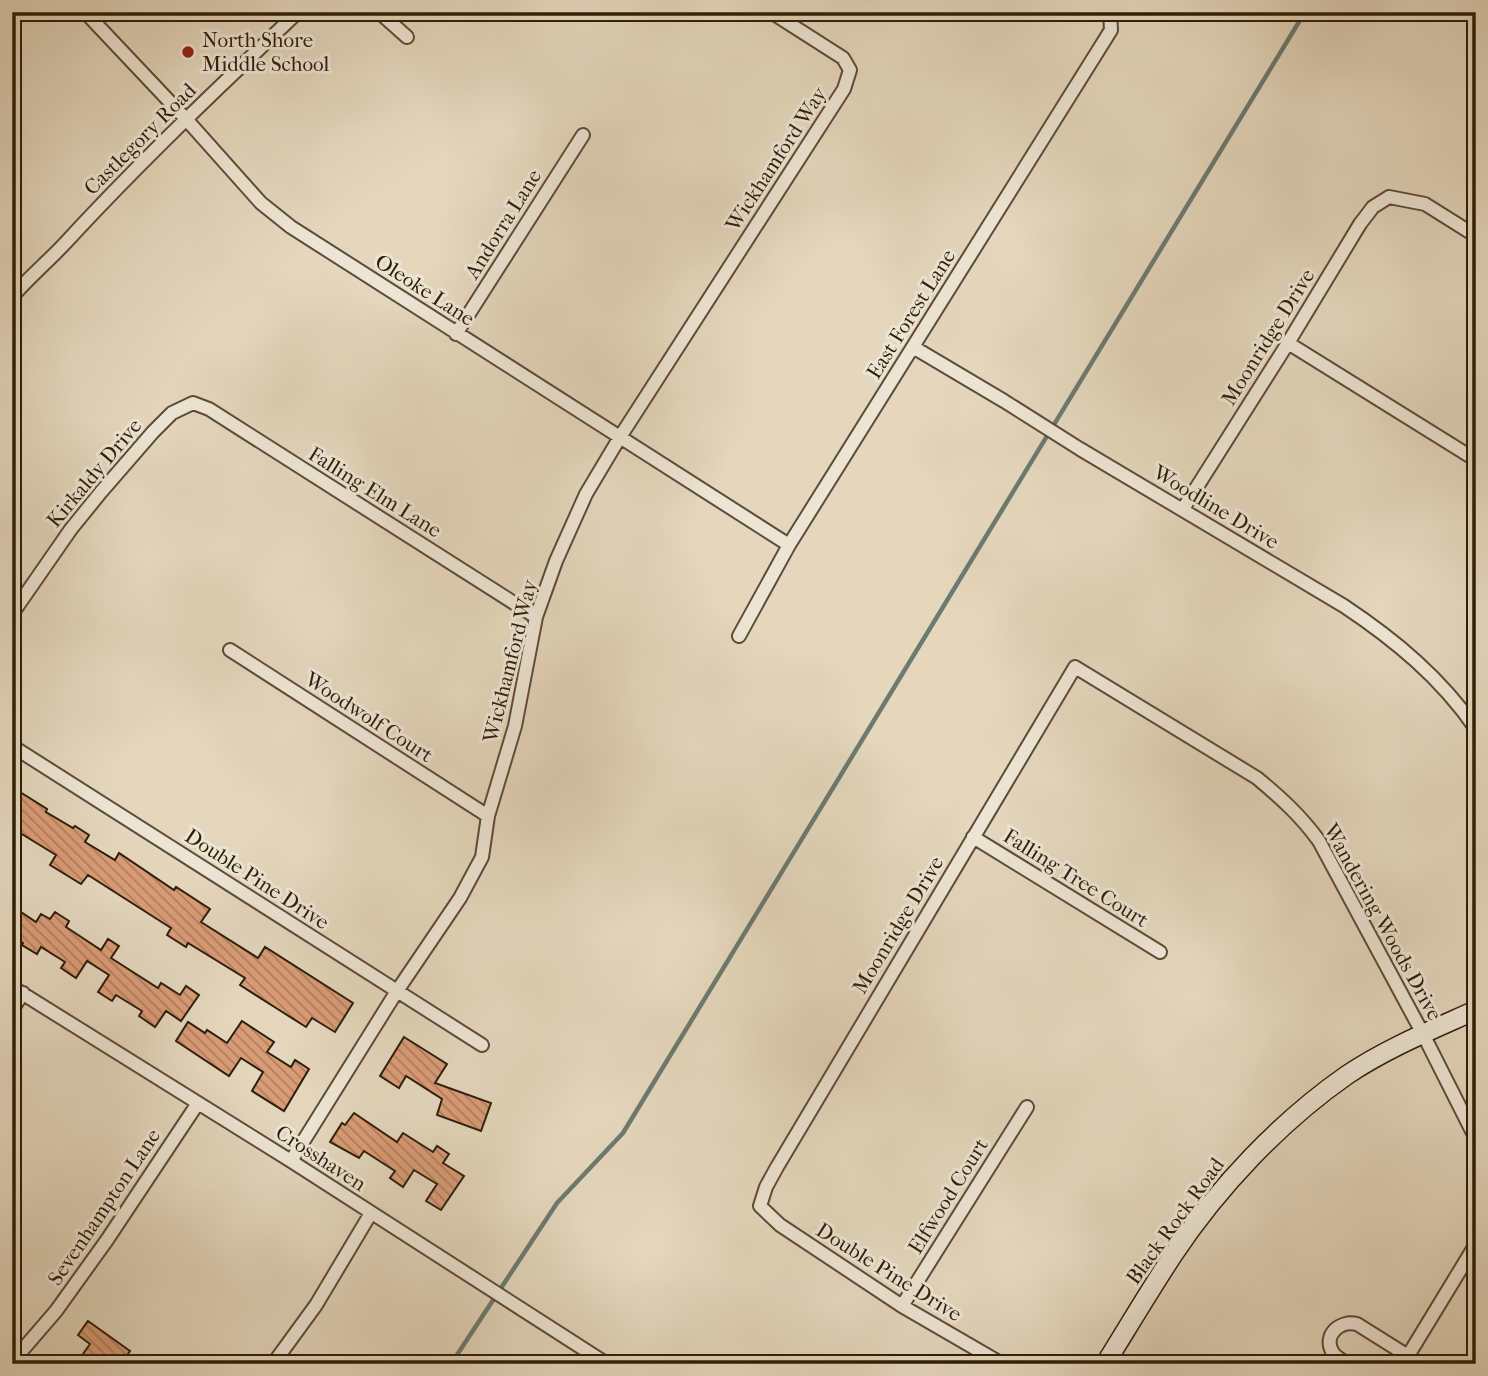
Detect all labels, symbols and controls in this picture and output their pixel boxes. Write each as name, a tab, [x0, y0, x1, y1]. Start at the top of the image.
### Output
place label: North Shore Middle School	[202, 28, 330, 76]
marker: North Shore Middle School	[180, 44, 196, 60]
street label: Castlegory Road	[79, 78, 201, 200]
street label: Wickhamford Way	[720, 82, 832, 236]
street label: Andorra Lane	[459, 165, 546, 284]
street label: East Forest Lane	[862, 245, 960, 383]
street label: Oleoke Lane	[371, 249, 479, 331]
street label: Moonridge Drive	[1216, 264, 1320, 410]
street label: Kirkaldy Drive	[42, 414, 146, 532]
street label: Falling Elm Lane	[304, 442, 446, 542]
street label: Woodline Drive	[1148, 460, 1283, 554]
street label: Wickhamford Way	[478, 576, 542, 746]
street label: Woodwolf Court	[300, 666, 438, 768]
street label: Wandering Woods Drive	[1318, 819, 1447, 1025]
street label: Double Pine Drive	[181, 824, 333, 934]
street label: Falling Tree Court	[999, 824, 1153, 933]
street label: Moonridge Drive	[848, 852, 948, 998]
street label: Crosshaven	[271, 1120, 371, 1196]
street label: Sevenhampton Lane	[43, 1124, 165, 1290]
street label: Elfwood Court	[903, 1134, 993, 1258]
street label: Black Rock Road	[1121, 1153, 1229, 1289]
street label: Double Pine Drive	[812, 1218, 966, 1326]

